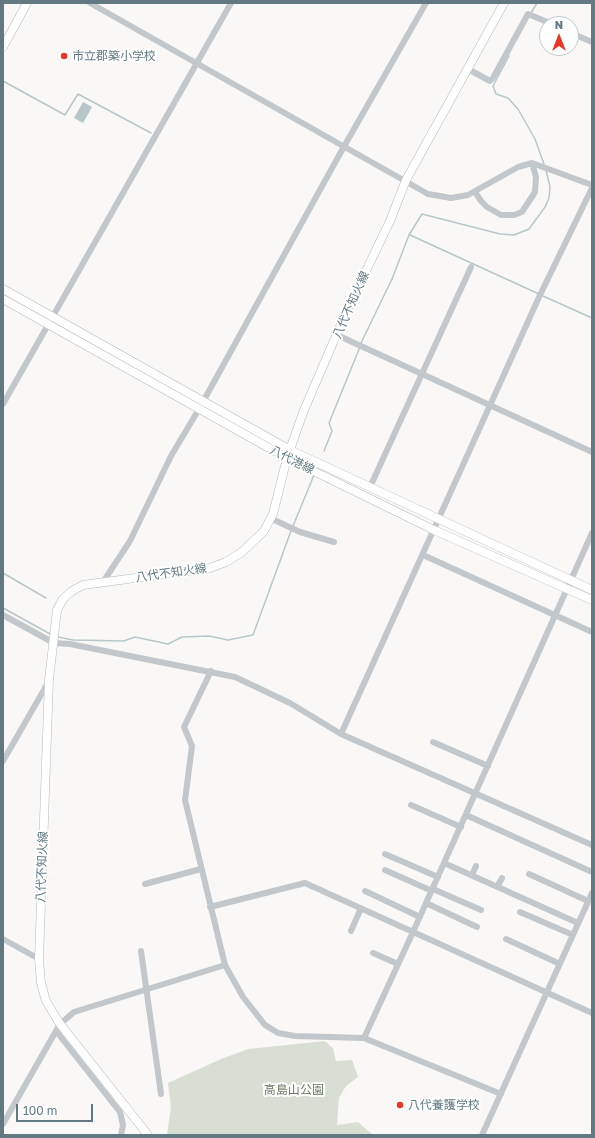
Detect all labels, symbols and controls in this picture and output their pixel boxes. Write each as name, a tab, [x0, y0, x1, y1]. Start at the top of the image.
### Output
north arrow	[539, 16, 579, 56]
text: N	[555, 18, 563, 31]
place label: 市立郡築小学校	[72, 49, 156, 63]
marker: 市立郡築小学校	[59, 51, 69, 61]
street label: 八代不知火線	[330, 269, 372, 341]
street label: 八代港線	[267, 443, 317, 477]
street label: 八代不知火線	[134, 561, 208, 585]
street label: 八代不知火線	[34, 831, 50, 903]
park label: 高島山公園	[264, 1083, 324, 1097]
scale bar	[18, 1096, 95, 1122]
place label: 八代養護学校	[408, 1098, 480, 1112]
marker: 八代養護学校	[395, 1100, 405, 1110]
text: 100 m	[23, 1103, 57, 1118]

